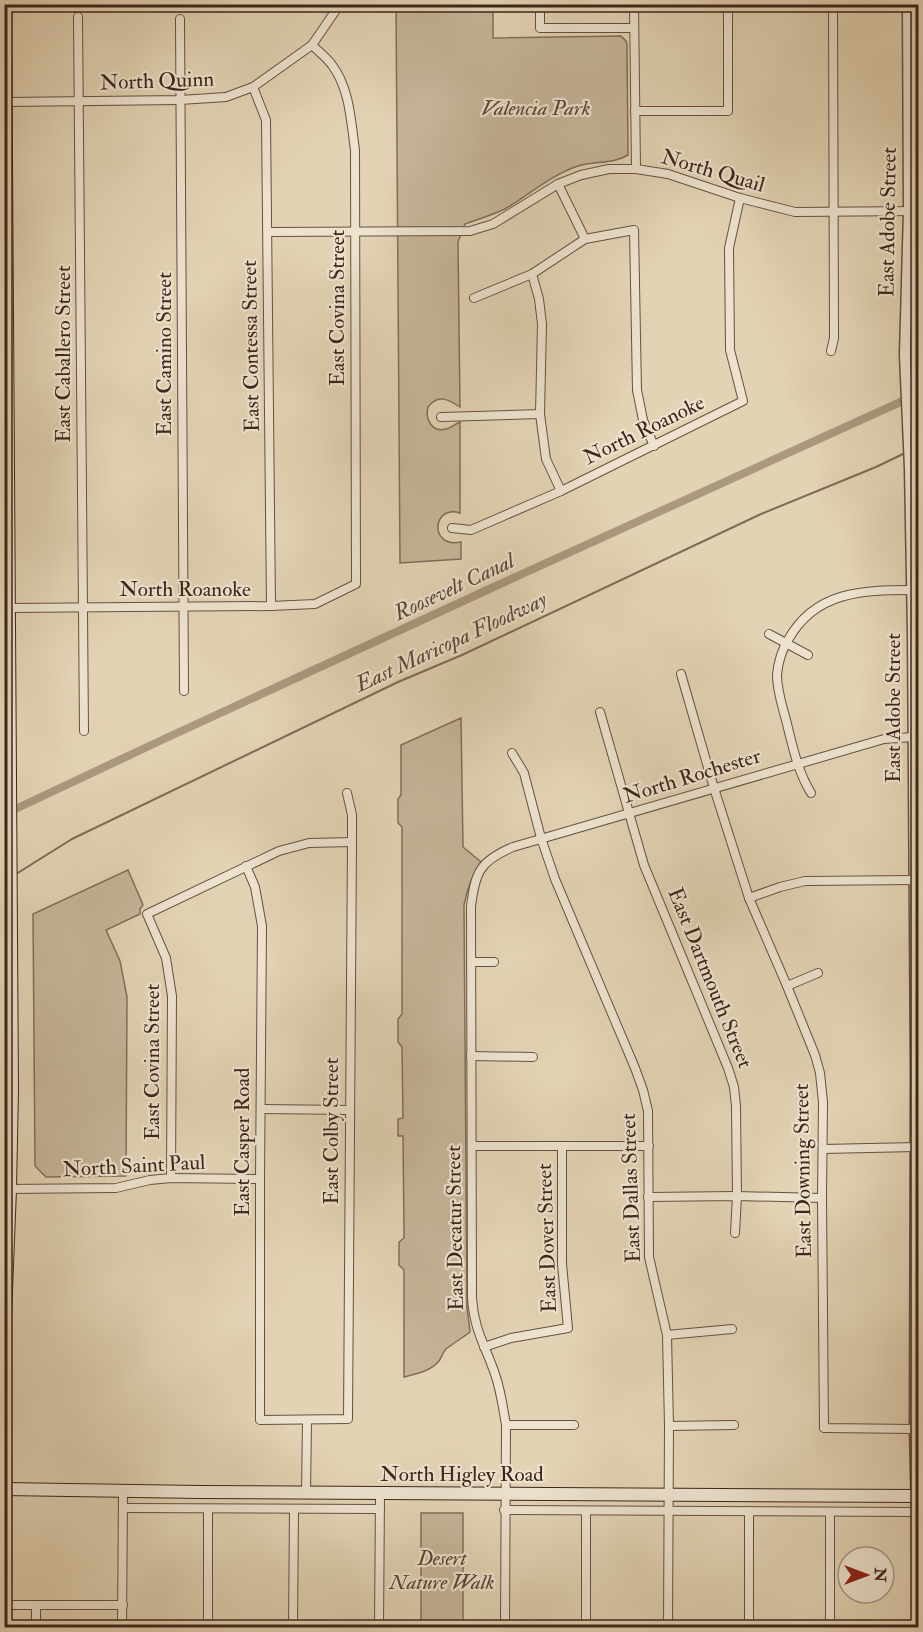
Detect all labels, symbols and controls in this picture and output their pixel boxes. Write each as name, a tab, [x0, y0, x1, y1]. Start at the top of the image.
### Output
street label: North Quinn	[99, 66, 215, 96]
park label: Valencia Park	[482, 95, 590, 122]
street label: North Quail	[658, 143, 769, 199]
street label: East Adobe Street	[873, 147, 903, 297]
street label: East Covina Street	[324, 229, 351, 386]
street label: East Contessa Street	[236, 260, 266, 432]
street label: East Caballero Street	[50, 265, 77, 443]
street label: East Camino Street	[151, 272, 178, 436]
street label: North Roanoke	[579, 389, 709, 471]
water label: Roosevelt Canal	[388, 546, 520, 628]
street label: North Roanoke	[119, 576, 251, 603]
water label: East Maricopa Floodway	[349, 585, 552, 700]
street label: East Adobe Street	[880, 633, 907, 783]
street label: North Rochester	[620, 742, 764, 810]
street label: East Dartmouth Street	[661, 884, 759, 1072]
street label: East Covina Street	[139, 983, 166, 1140]
street label: East Colby Street	[318, 1057, 345, 1205]
street label: East Casper Road	[229, 1067, 256, 1216]
street label: East Downing Street	[788, 1083, 818, 1259]
street label: East Dallas Street	[615, 1113, 647, 1263]
street label: East Decatur Street	[440, 1145, 470, 1311]
street label: North Saint Paul	[62, 1149, 207, 1183]
street label: East Dover Street	[531, 1163, 563, 1313]
street label: North Higley Road	[380, 1461, 544, 1488]
park label: Desert Nature Walk	[389, 1545, 494, 1596]
north arrow	[836, 1545, 896, 1605]
text: N	[870, 1567, 890, 1583]

